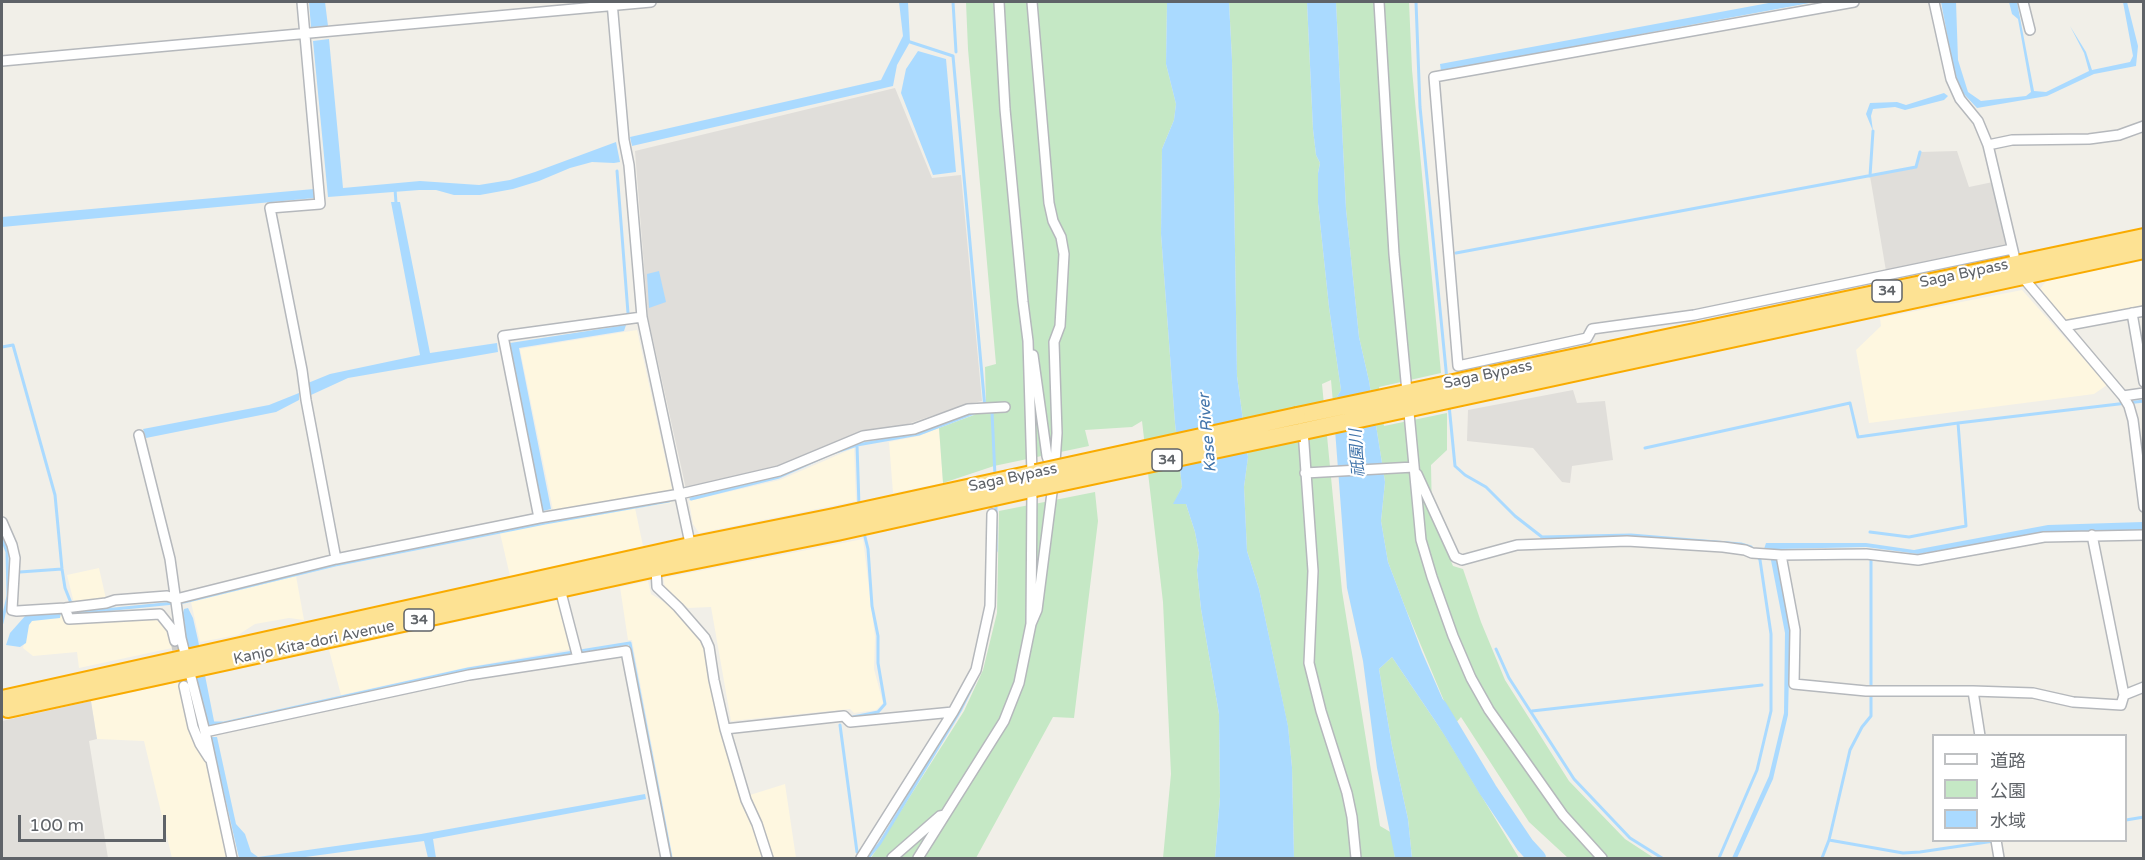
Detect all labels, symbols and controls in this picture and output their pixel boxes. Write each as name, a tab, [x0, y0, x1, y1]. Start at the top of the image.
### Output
street label: Saga Bypass	[1918, 256, 2010, 292]
road number: 34	[1872, 280, 1902, 302]
street label: Saga Bypass	[1442, 357, 1534, 393]
water label: Kase River	[1195, 393, 1221, 473]
water label: 祇園川	[1347, 428, 1369, 478]
road number: 34	[1152, 449, 1182, 471]
street label: Saga Bypass	[967, 460, 1059, 496]
road number: 34	[404, 609, 434, 631]
street label: Kanjo Kita-dori Avenue	[232, 617, 396, 669]
legend	[1932, 734, 2127, 842]
text: 道路	[1990, 750, 2026, 772]
text: 公園	[1990, 780, 2026, 802]
scale bar	[21, 803, 170, 841]
text: 水域	[1990, 810, 2026, 832]
text: 100 m	[29, 814, 84, 836]

